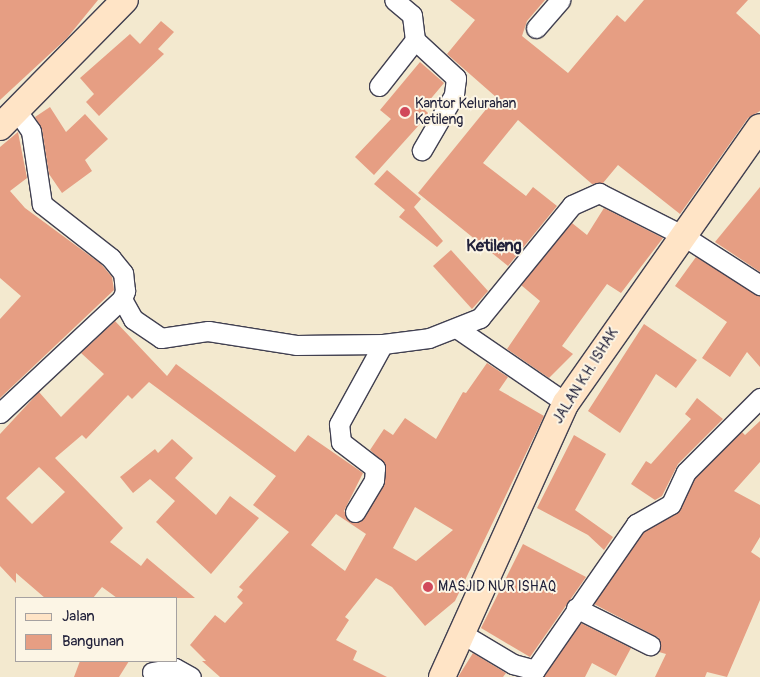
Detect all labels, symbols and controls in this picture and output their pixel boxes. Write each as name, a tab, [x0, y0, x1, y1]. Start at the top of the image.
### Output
place label: Kantor Kelurahan Ketileng	[415, 96, 516, 128]
marker: Kantor Kelurahan Ketileng	[399, 106, 411, 118]
district label: Ketileng	[466, 236, 522, 256]
street label: JALAN K.H. ISHAK	[550, 325, 622, 427]
place label: MASJID NUR ISHAQ	[438, 579, 556, 595]
marker: MASJID NUR ISHAQ	[422, 581, 434, 593]
legend	[15, 597, 178, 662]
text: Jalan	[62, 607, 95, 626]
text: Bangunan	[62, 632, 124, 651]

